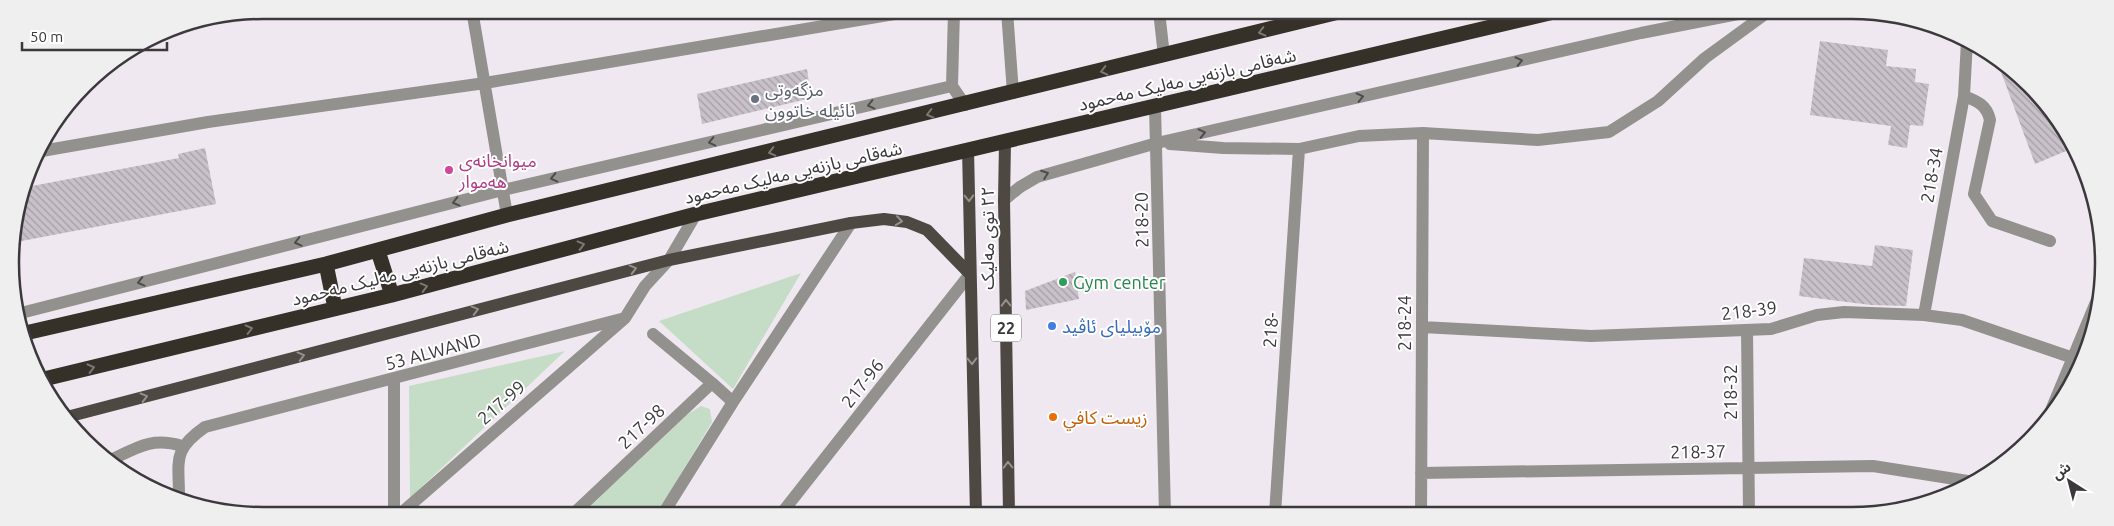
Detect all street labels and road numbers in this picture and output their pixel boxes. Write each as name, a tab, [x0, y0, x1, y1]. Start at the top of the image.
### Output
street label: شەقامی بازنەیی مەلیک مەحمود	[1076, 44, 1298, 116]
street label: شەقامی بازنەیی مەلیک مەحمود	[682, 137, 904, 209]
street label: 218-34	[1916, 146, 1946, 204]
street label: ٢٢ توی مەلیک	[977, 186, 999, 290]
street label: 218-20	[1131, 192, 1151, 248]
street label: شەقامی بازنەیی مەلیک مەحمود	[289, 235, 511, 311]
street label: 218-24	[1394, 295, 1414, 351]
street label: 218-39	[1720, 297, 1778, 323]
street label: 218-	[1259, 312, 1281, 348]
road number: 22	[991, 314, 1021, 342]
street label: 53 ALWAND	[383, 329, 483, 373]
street label: 217-96	[837, 355, 887, 411]
street label: 218-32	[1720, 364, 1740, 420]
street label: 217-99	[473, 376, 529, 428]
street label: 217-98	[614, 400, 668, 452]
street label: 218-37	[1670, 441, 1726, 461]

